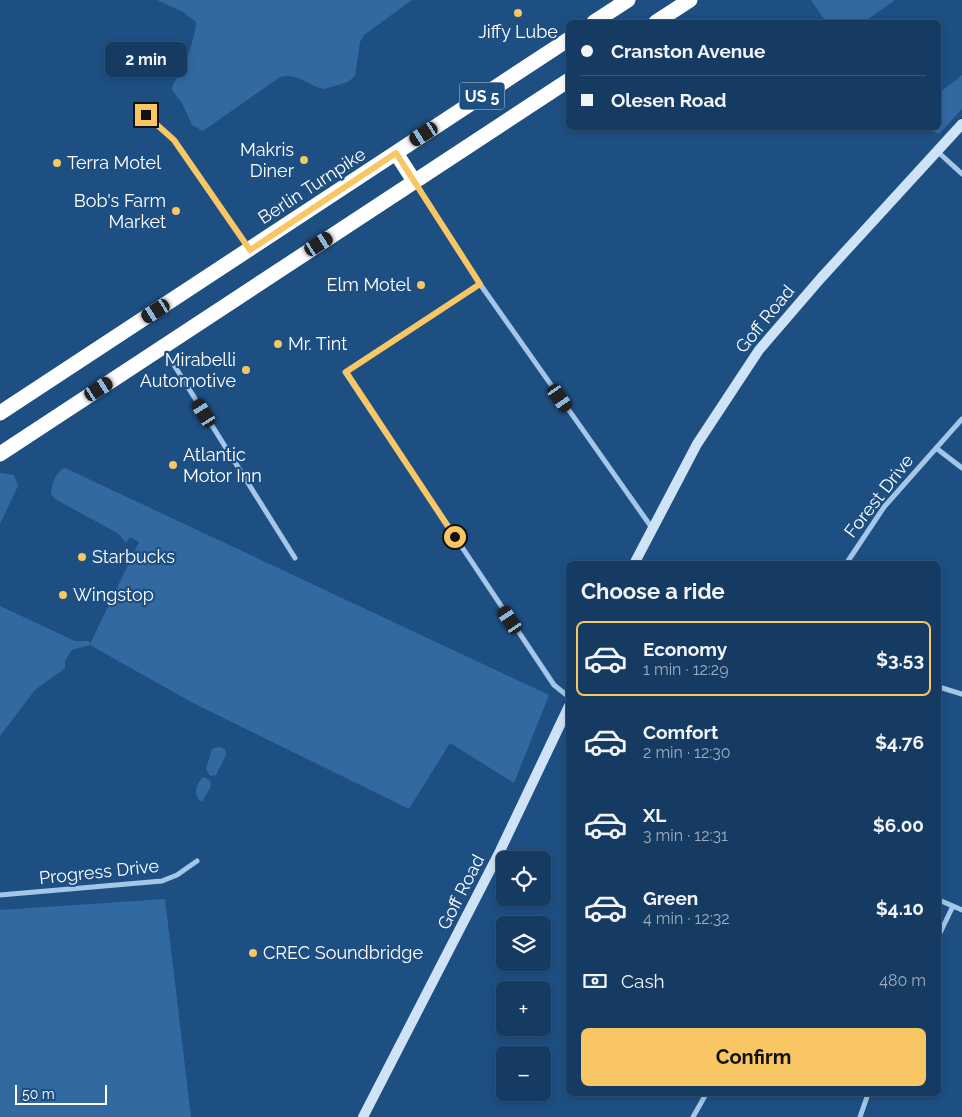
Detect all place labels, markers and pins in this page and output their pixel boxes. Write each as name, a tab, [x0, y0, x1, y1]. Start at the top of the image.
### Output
marker: Jiffy Lube	[512, 7, 524, 19]
place label: Jiffy Lube	[478, 21, 558, 42]
place label: Makris Diner	[240, 139, 295, 181]
place label: Terra Motel	[67, 152, 161, 173]
marker: Makris Diner	[298, 154, 310, 166]
marker: Terra Motel	[51, 157, 63, 169]
place label: Bob's Farm Market	[74, 190, 166, 232]
marker: Bob's Farm Market	[170, 205, 182, 217]
place label: Elm Motel	[326, 274, 411, 295]
marker: Elm Motel	[415, 279, 427, 291]
place label: Mr. Tint	[288, 333, 347, 354]
marker: Mr. Tint	[272, 338, 284, 350]
place label: Mirabelli Automotive	[140, 349, 236, 391]
marker: Mirabelli Automotive	[240, 364, 252, 376]
place label: Atlantic Motor Inn	[183, 444, 262, 486]
marker: Atlantic Motor Inn	[167, 459, 179, 471]
place label: Starbucks	[92, 546, 175, 567]
marker: Starbucks	[76, 551, 88, 563]
place label: Wingstop	[73, 584, 154, 605]
marker: Wingstop	[57, 589, 69, 601]
place label: CREC Soundbridge	[263, 942, 423, 963]
marker: CREC Soundbridge	[247, 947, 259, 959]

